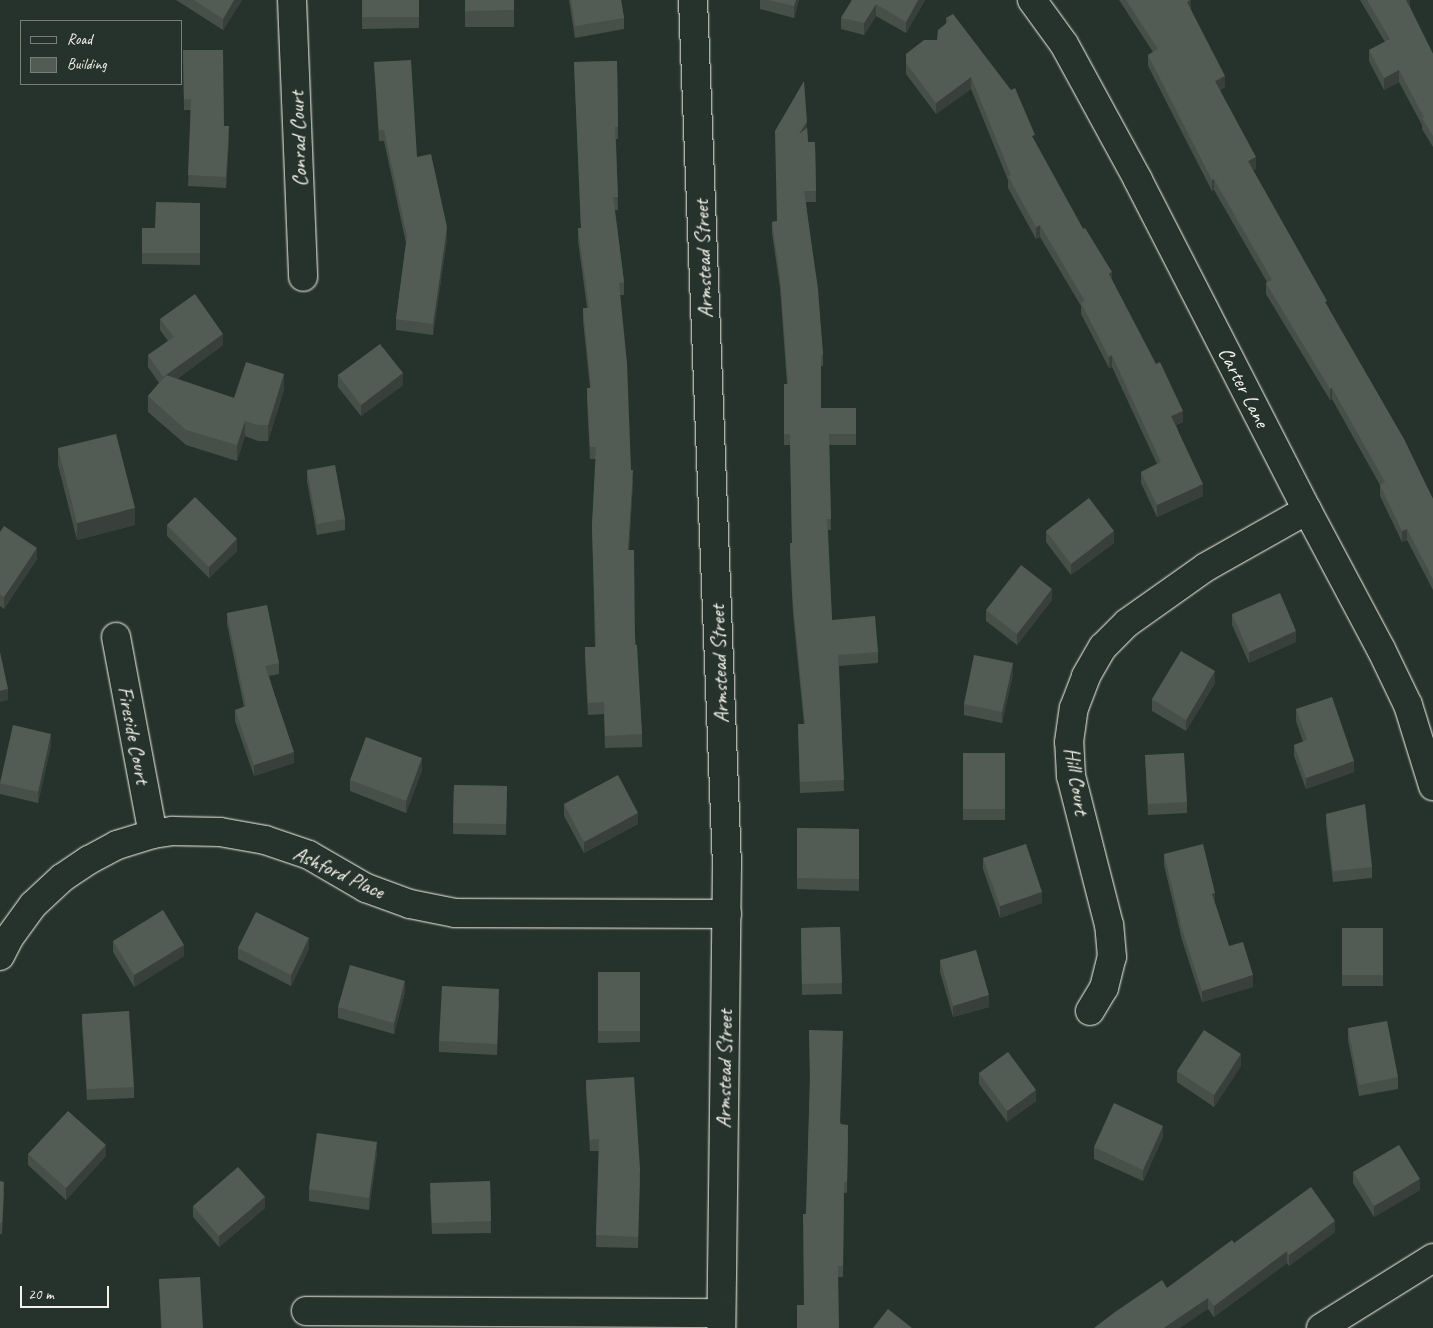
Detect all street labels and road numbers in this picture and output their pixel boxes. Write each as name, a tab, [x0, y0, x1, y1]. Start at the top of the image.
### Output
street label: Conrad Court	[284, 91, 312, 187]
street label: Armstead Street	[688, 199, 718, 319]
street label: Carter Lane	[1213, 342, 1275, 432]
street label: Armstead Street	[704, 604, 734, 724]
street label: Fireside Court	[112, 684, 156, 786]
street label: Hill Court	[1059, 746, 1095, 816]
street label: Ashford Place	[289, 840, 389, 904]
street label: Armstead Street	[710, 1009, 738, 1129]

